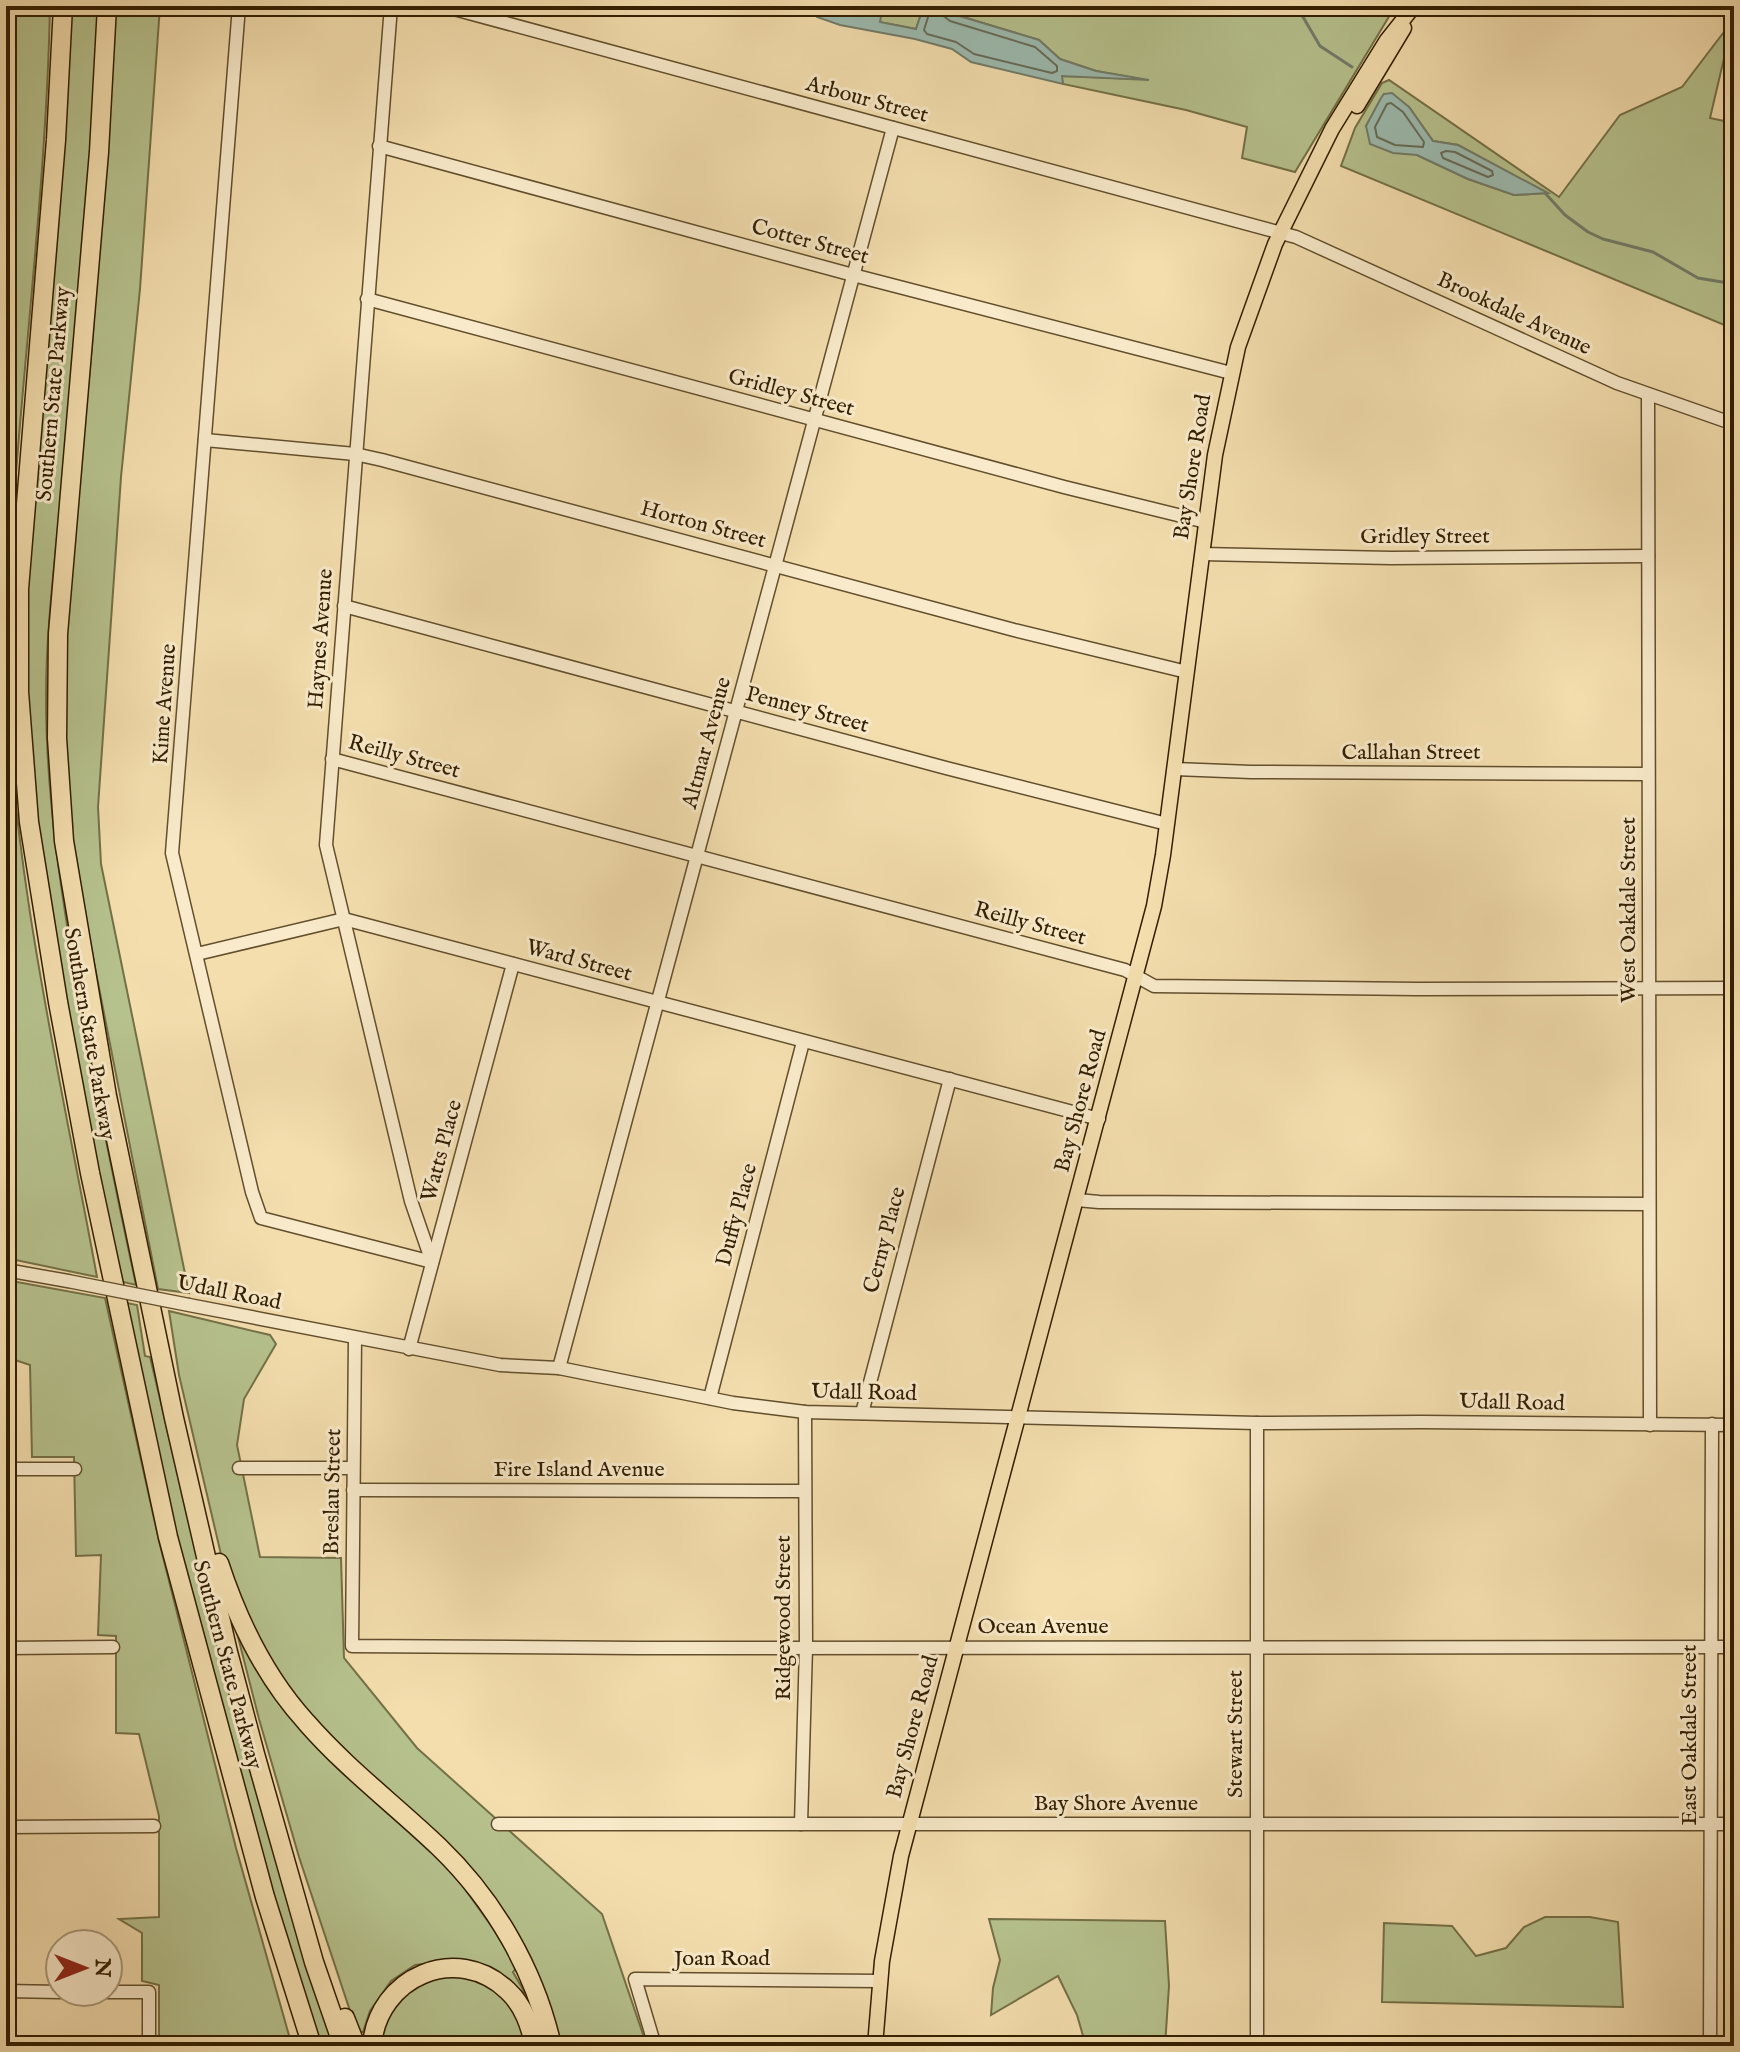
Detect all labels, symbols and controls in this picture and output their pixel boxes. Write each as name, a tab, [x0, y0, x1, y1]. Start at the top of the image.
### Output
street label: Arbour Street	[802, 70, 932, 130]
street label: Cotter Street	[748, 213, 872, 271]
street label: Brookdale Avenue	[1432, 266, 1596, 362]
street label: Southern State Parkway	[31, 285, 77, 503]
street label: Gridley Street	[725, 363, 858, 423]
street label: Bay Shore Road	[1168, 392, 1218, 542]
street label: Horton Street	[637, 495, 769, 555]
street label: Gridley Street	[1360, 523, 1490, 551]
street label: Haynes Avenue	[302, 568, 340, 710]
street label: Kime Avenue	[147, 643, 183, 765]
street label: Altmar Avenue	[676, 674, 738, 813]
street label: Penney Street	[742, 680, 872, 740]
street label: Reilly Street	[345, 729, 463, 785]
street label: Callahan Street	[1341, 739, 1481, 767]
street label: West Oakdale Street	[1615, 816, 1643, 1003]
street label: Reilly Street	[971, 896, 1089, 952]
street label: Southern State Parkway	[57, 926, 122, 1143]
street label: Ward Street	[523, 933, 635, 989]
street label: Bay Shore Road	[1048, 1026, 1114, 1176]
street label: Watts Place	[415, 1097, 469, 1205]
street label: Duffy Place	[710, 1160, 764, 1270]
street label: Cerny Place	[857, 1184, 913, 1296]
street label: Udall Road	[174, 1269, 284, 1317]
street label: Udall Road	[811, 1378, 917, 1408]
street label: Udall Road	[1459, 1388, 1565, 1418]
street label: Breslau Street	[318, 1428, 348, 1556]
street label: Fire Island Avenue	[493, 1456, 665, 1484]
street label: Ridgewood Street	[770, 1535, 798, 1701]
street label: Southern State Parkway	[186, 1557, 268, 1773]
street label: Ocean Avenue	[977, 1613, 1109, 1641]
street label: East Oakdale Street	[1676, 1644, 1704, 1825]
street label: Bay Shore Road	[880, 1652, 946, 1802]
street label: Stewart Street	[1222, 1670, 1250, 1798]
street label: Bay Shore Avenue	[1034, 1790, 1198, 1818]
north arrow	[44, 1928, 124, 2008]
street label: Joan Road	[671, 1945, 770, 1973]
text: N	[88, 1957, 116, 1978]

